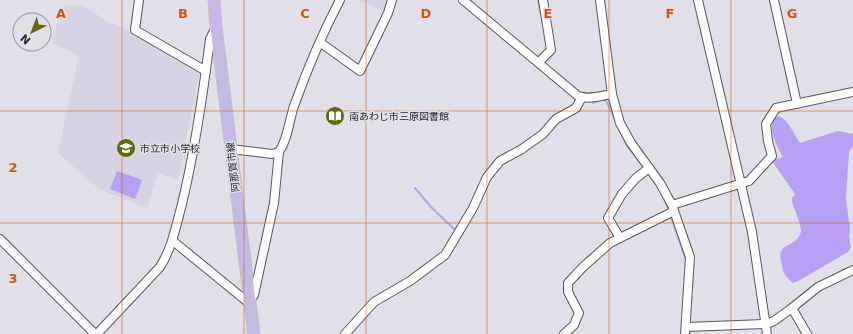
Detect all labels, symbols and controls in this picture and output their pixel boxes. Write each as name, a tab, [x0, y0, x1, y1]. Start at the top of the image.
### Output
text: A	[56, 6, 66, 21]
text: B	[178, 6, 188, 21]
text: C	[300, 6, 310, 21]
text: D	[421, 6, 432, 21]
text: E	[544, 6, 552, 21]
text: F	[666, 6, 674, 21]
text: G	[787, 6, 797, 21]
north arrow	[12, 12, 52, 52]
text: N	[18, 31, 33, 47]
library icon: 南あわじ市三原図書館	[324, 105, 346, 127]
place label: 南あわじ市三原図書館	[349, 111, 449, 122]
school or university icon: 市立市小学校	[115, 137, 137, 159]
street label: 阿那賀市線	[224, 142, 242, 192]
place label: 市立市小学校	[140, 143, 200, 154]
text: 2	[8, 160, 18, 175]
text: 3	[8, 271, 18, 286]

